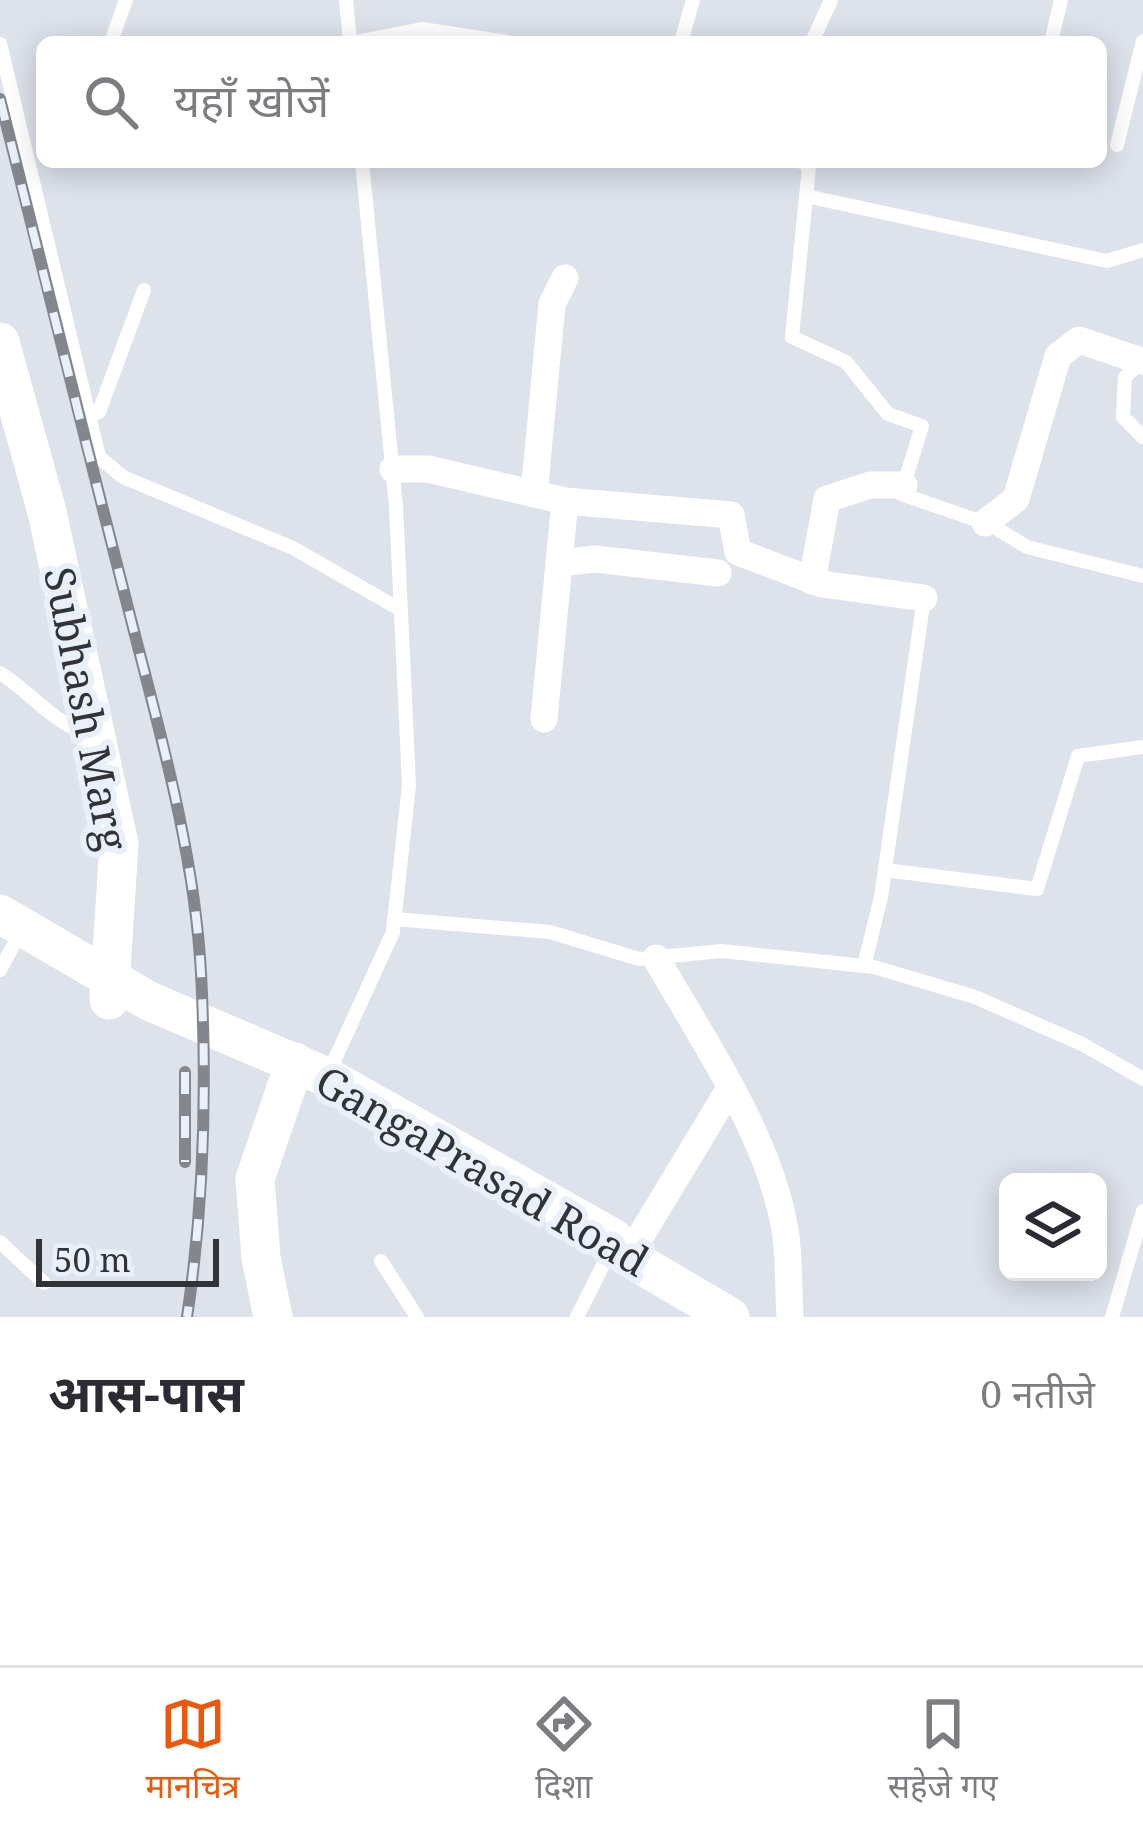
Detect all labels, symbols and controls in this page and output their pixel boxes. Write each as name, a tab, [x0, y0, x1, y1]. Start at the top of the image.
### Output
search box	[36, 36, 1107, 168]
icon: search	[78, 69, 144, 135]
text: यहाँ खोजें	[174, 69, 329, 130]
street label: Subhash Marg	[32, 562, 143, 856]
street label: GangaPrasad Road	[306, 1051, 660, 1288]
map controls	[999, 1173, 1107, 1281]
button: layers	[999, 1173, 1107, 1281]
scale bar	[36, 1233, 219, 1286]
text: 50 m	[54, 1237, 131, 1282]
text: आस-पास	[48, 1357, 244, 1427]
text: 0 नतीजे	[980, 1366, 1095, 1419]
tab: मानचित्र	[145, 1691, 240, 1811]
tab: दिशा	[531, 1691, 597, 1811]
tab: सहेजे गए	[888, 1691, 997, 1811]

